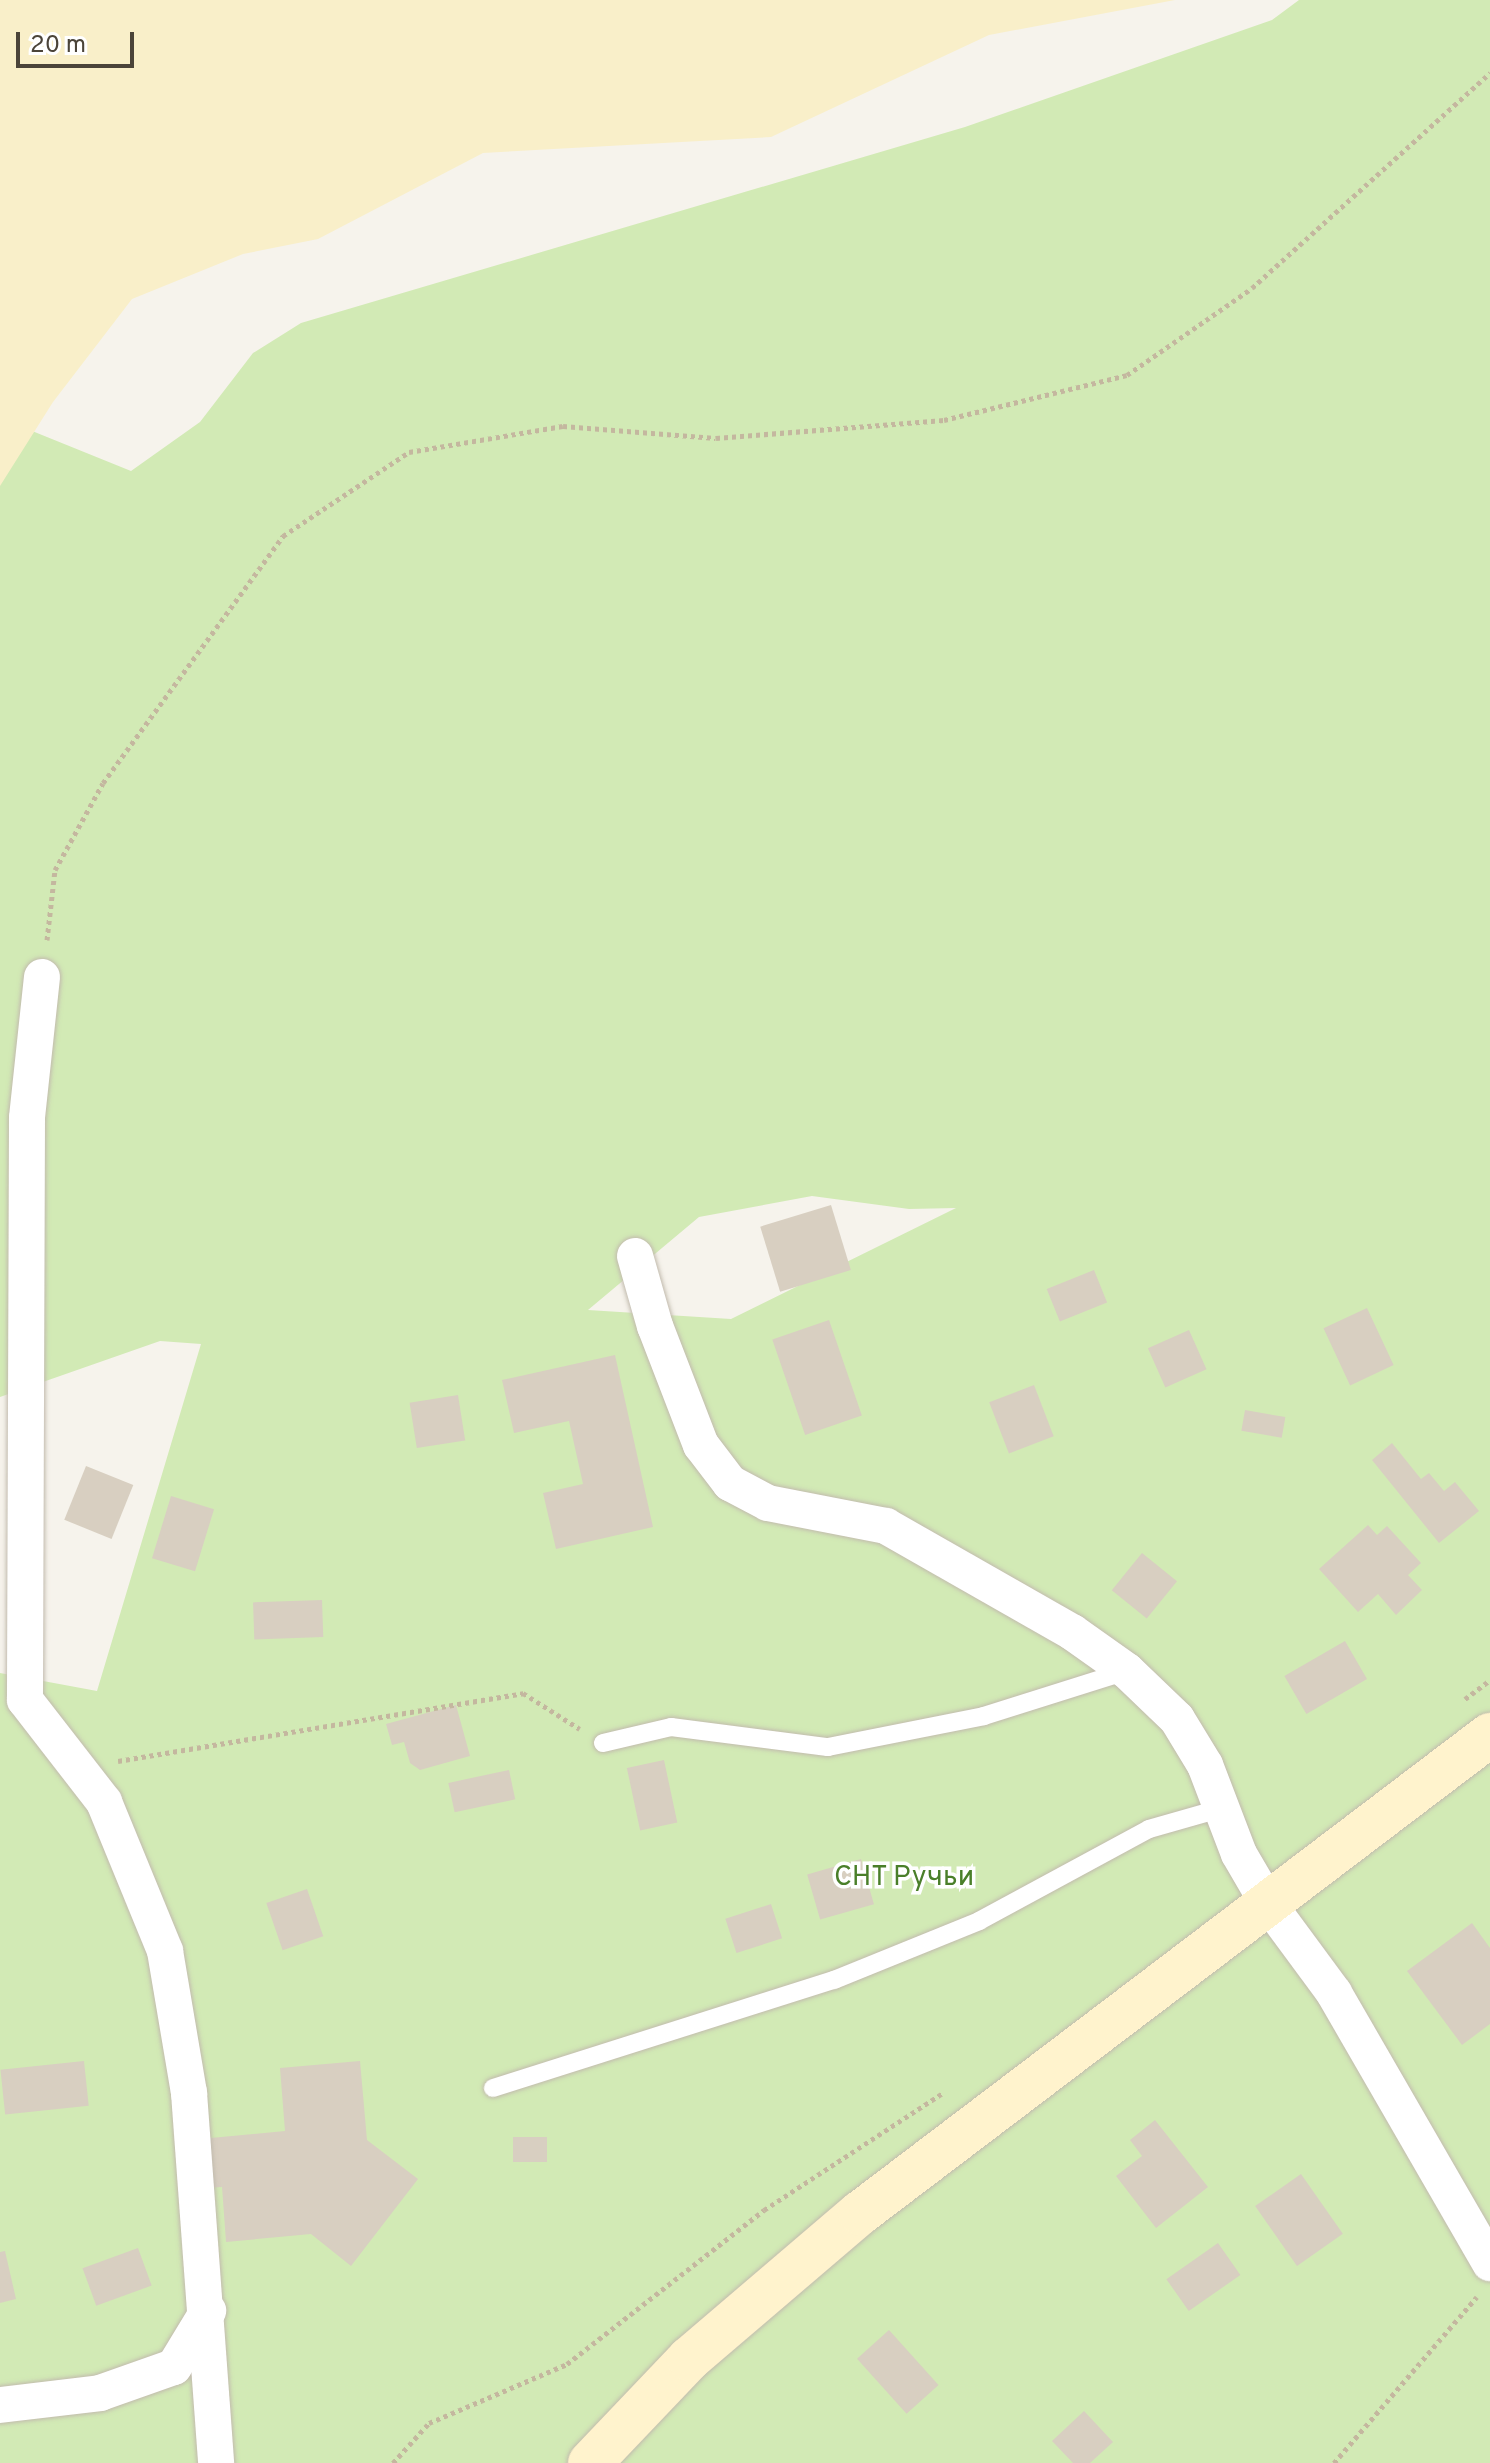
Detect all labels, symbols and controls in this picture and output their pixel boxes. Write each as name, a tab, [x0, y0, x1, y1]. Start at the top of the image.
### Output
scale bar	[20, 16, 138, 66]
text: 20 m	[30, 31, 86, 61]
park label: СНТ Ручьи	[833, 1861, 975, 1895]

